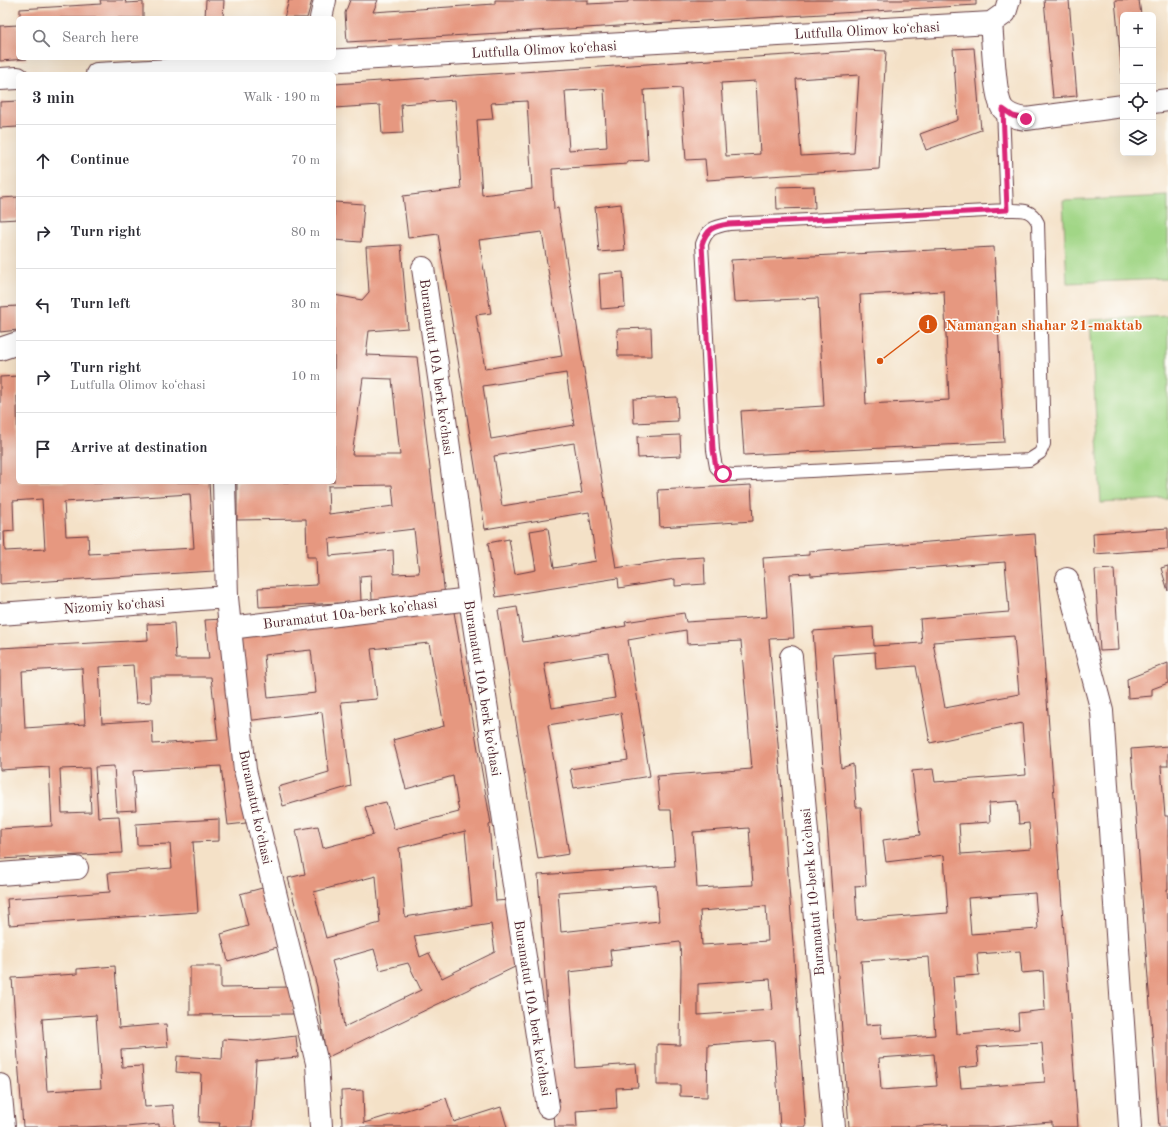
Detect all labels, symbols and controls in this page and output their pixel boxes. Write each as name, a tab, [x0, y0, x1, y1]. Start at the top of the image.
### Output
map controls	[1120, 12, 1156, 156]
button: +	[1120, 12, 1156, 48]
search box	[16, 16, 336, 60]
street label: Lutfulla Olimov koʻchasi	[794, 19, 941, 42]
icon: search	[30, 27, 52, 49]
text: Search here	[62, 31, 139, 46]
street label: Lutfulla Olimov koʻchasi	[471, 38, 618, 61]
button: −	[1120, 48, 1156, 84]
button: locate	[1120, 84, 1156, 120]
text: 3 min	[32, 90, 75, 107]
text: Walk · 190 m	[243, 91, 320, 104]
route end	[1017, 110, 1035, 128]
button: layers	[1120, 120, 1156, 156]
icon: ahead	[32, 150, 54, 172]
text: Continue	[70, 153, 129, 168]
text: 70 m	[291, 154, 320, 167]
icon: right	[32, 222, 54, 244]
text: Turn right	[70, 225, 141, 240]
text: 80 m	[291, 226, 320, 239]
street label: Buramatut 10А berk koʼchasi	[417, 278, 455, 456]
icon: left	[32, 294, 54, 316]
text: Turn left	[70, 297, 130, 312]
text: 30 m	[291, 298, 320, 311]
callout: Namangan shahar 21-maktab	[918, 311, 1150, 338]
text: Namangan shahar 21-maktab	[946, 319, 1142, 334]
text: 1	[925, 320, 931, 332]
text: Turn right	[70, 361, 141, 376]
icon: right	[32, 366, 54, 388]
text: 10 m	[291, 370, 320, 383]
text: Lutfulla Olimov koʻchasi	[70, 379, 206, 392]
icon: arrive	[32, 438, 54, 460]
text: Arrive at destination	[70, 441, 208, 456]
route start	[714, 465, 732, 483]
street label: Nizomiy koʻchasi	[63, 594, 165, 617]
street label: Buramatut 10а-berk koʼchasi	[262, 596, 438, 632]
street label: Buramatut 10А berk koʼchasi	[461, 599, 503, 777]
street label: Buramatut koʻchasi	[236, 749, 275, 866]
street label: Buramatut 10-berk koʼchasi	[799, 807, 827, 976]
street label: Buramatut 10А berk koʼchasi	[511, 919, 553, 1097]

